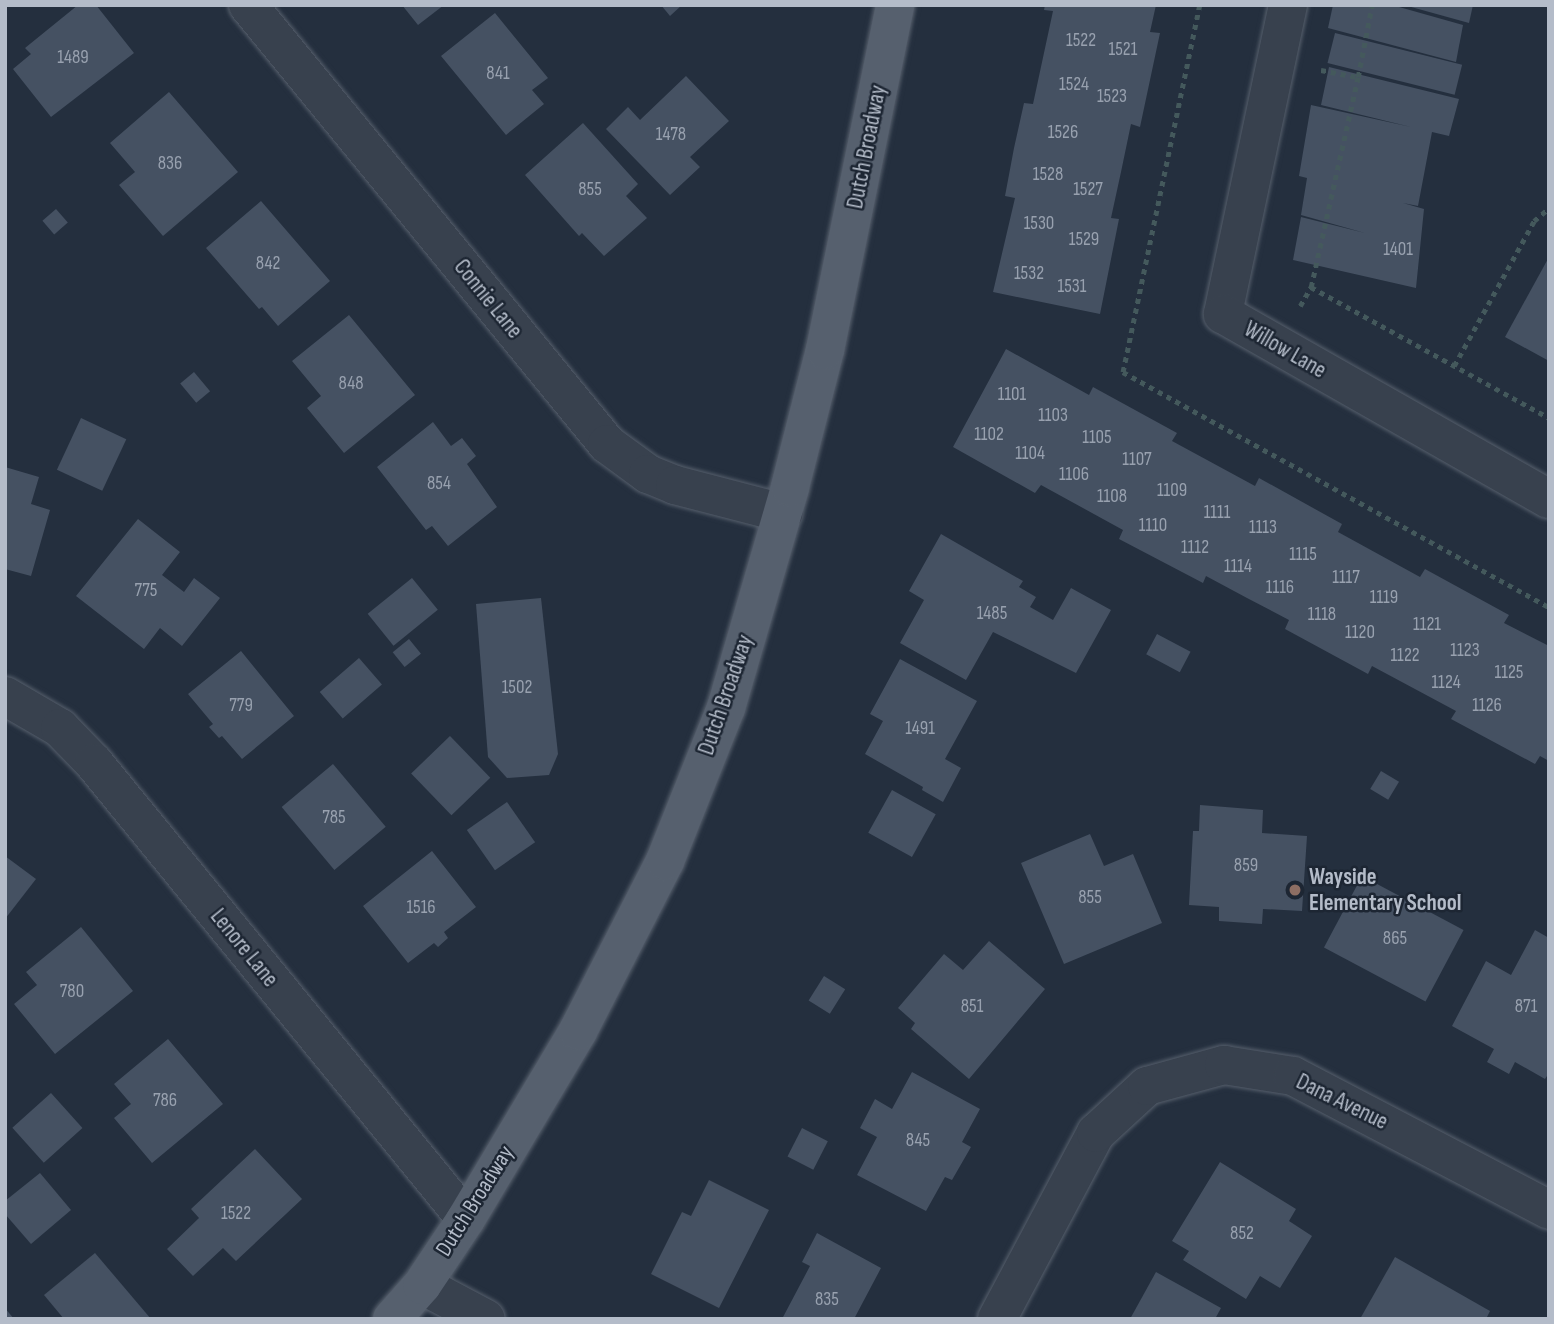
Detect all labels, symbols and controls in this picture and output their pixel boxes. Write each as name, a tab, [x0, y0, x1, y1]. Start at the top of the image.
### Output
house number: 1522	[1066, 30, 1096, 52]
house number: 1521	[1109, 39, 1137, 61]
house number: 1489	[57, 47, 89, 69]
house number: 841	[486, 63, 510, 85]
house number: 1524	[1059, 74, 1089, 96]
street label: Dutch Broadway	[842, 83, 892, 211]
house number: 1523	[1097, 86, 1127, 108]
house number: 1526	[1048, 122, 1078, 144]
house number: 1478	[656, 124, 686, 146]
house number: 836	[158, 153, 182, 175]
house number: 1528	[1033, 164, 1063, 186]
house number: 855	[578, 179, 602, 201]
house number: 1527	[1073, 179, 1103, 201]
house number: 1530	[1024, 213, 1054, 235]
house number: 1529	[1069, 229, 1099, 251]
house number: 1401	[1383, 239, 1413, 261]
house number: 842	[256, 253, 280, 275]
street label: Connie Lane	[448, 254, 528, 344]
house number: 1532	[1014, 263, 1044, 285]
house number: 1531	[1058, 276, 1086, 298]
street label: Willow Lane	[1239, 315, 1331, 385]
house number: 848	[338, 373, 364, 395]
house number: 1101	[998, 384, 1026, 406]
house number: 1103	[1038, 405, 1068, 427]
house number: 1102	[974, 424, 1004, 446]
house number: 1105	[1082, 427, 1112, 449]
house number: 1104	[1015, 443, 1045, 465]
house number: 1107	[1122, 449, 1152, 471]
house number: 1106	[1059, 464, 1089, 486]
house number: 854	[427, 473, 451, 495]
house number: 1109	[1157, 480, 1187, 502]
house number: 1108	[1097, 486, 1127, 508]
house number: 1111	[1204, 502, 1230, 524]
house number: 1110	[1139, 515, 1167, 537]
house number: 1113	[1249, 517, 1277, 539]
house number: 1112	[1181, 537, 1209, 559]
house number: 1115	[1289, 544, 1317, 566]
house number: 1114	[1224, 556, 1252, 578]
house number: 1117	[1332, 567, 1360, 589]
house number: 1116	[1266, 577, 1294, 599]
house number: 775	[135, 580, 157, 602]
house number: 1119	[1370, 587, 1398, 609]
house number: 1485	[977, 603, 1007, 625]
house number: 1118	[1308, 604, 1336, 626]
house number: 1121	[1413, 614, 1441, 636]
house number: 1120	[1345, 622, 1375, 644]
street label: Dutch Broadway	[693, 631, 759, 759]
house number: 1123	[1450, 640, 1480, 662]
house number: 1122	[1390, 645, 1420, 667]
house number: 1125	[1495, 662, 1523, 684]
house number: 1124	[1431, 672, 1461, 694]
house number: 1502	[502, 677, 532, 699]
house number: 779	[229, 695, 253, 717]
house number: 1126	[1472, 695, 1502, 717]
house number: 1491	[905, 718, 935, 740]
house number: 785	[322, 807, 346, 829]
house number: 859	[1234, 855, 1258, 877]
place label: Wayside Elementary School	[1309, 863, 1461, 917]
marker: Wayside Elementary School	[1287, 882, 1303, 898]
house number: 855	[1078, 887, 1102, 909]
house number: 1516	[406, 897, 436, 919]
street label: Lenore Lane	[204, 903, 284, 993]
house number: 865	[1383, 928, 1407, 950]
house number: 780	[60, 981, 84, 1003]
house number: 851	[961, 996, 983, 1018]
house number: 871	[1515, 996, 1537, 1018]
street label: Dana Avenue	[1292, 1068, 1392, 1136]
house number: 786	[153, 1090, 177, 1112]
house number: 845	[906, 1130, 930, 1152]
street label: Dutch Broadway	[430, 1141, 520, 1261]
house number: 1522	[221, 1203, 251, 1225]
house number: 852	[1230, 1223, 1254, 1245]
house number: 835	[815, 1289, 839, 1311]

